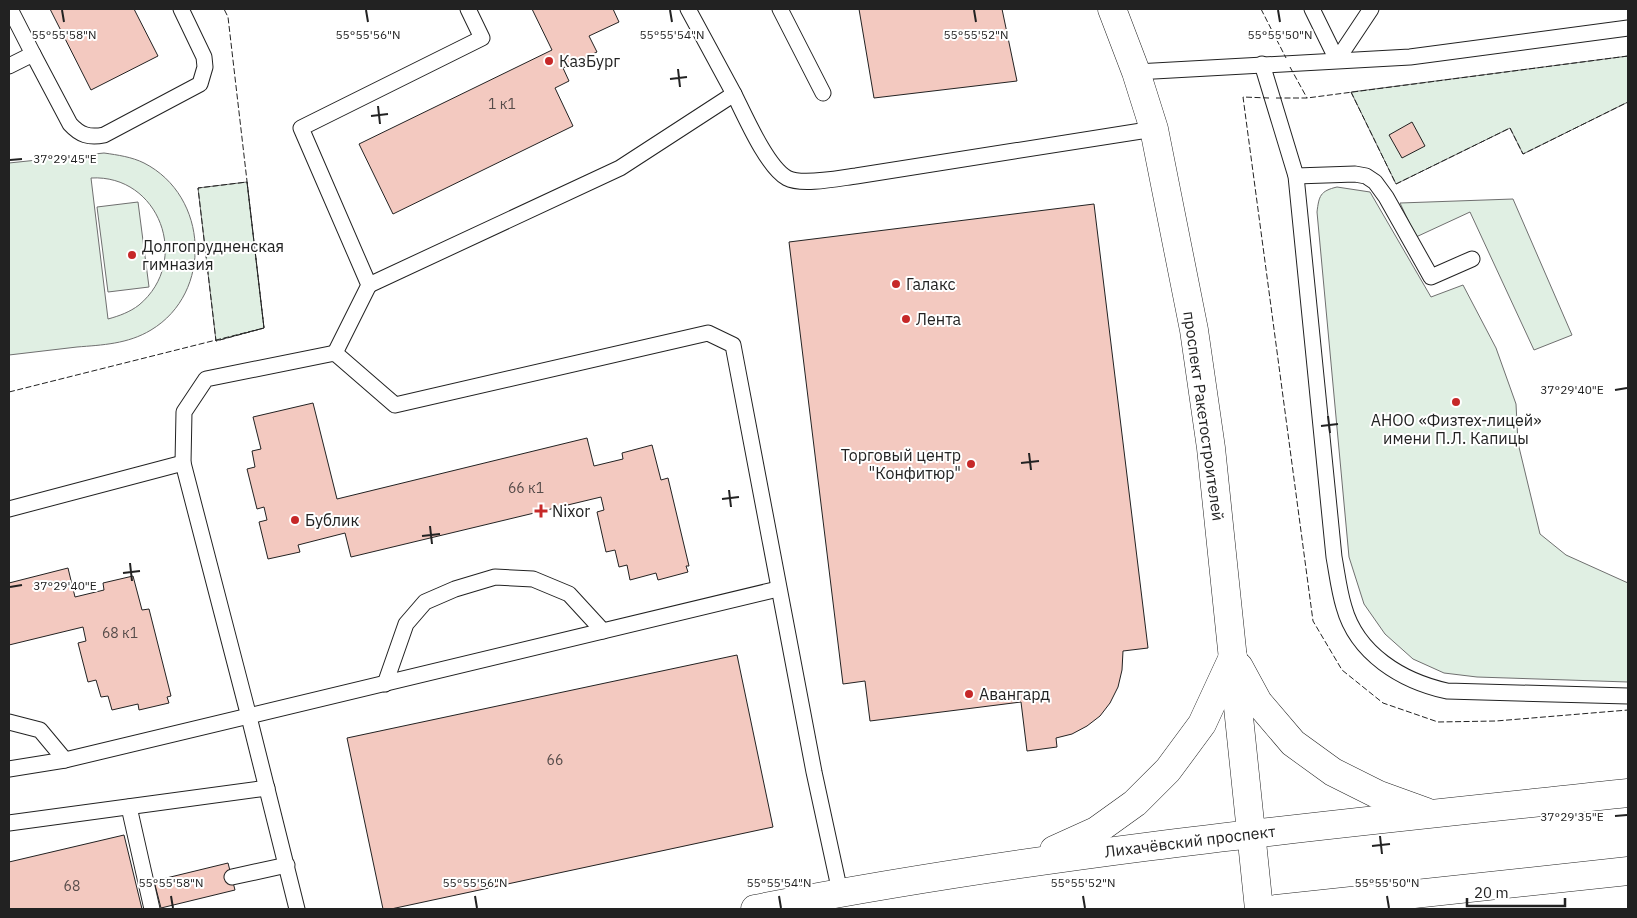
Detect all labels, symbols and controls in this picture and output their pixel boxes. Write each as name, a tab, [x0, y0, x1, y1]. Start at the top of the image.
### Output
text: 55°55'58"N	[31, 27, 97, 42]
text: 55°55'56"N	[335, 27, 401, 42]
text: 55°55'54"N	[639, 27, 705, 42]
text: 55°55'52"N	[943, 27, 1009, 42]
text: 55°55'50"N	[1247, 27, 1313, 42]
place label: КазБург	[559, 51, 620, 71]
marker: КазБург	[543, 55, 555, 67]
house number: 1 к1	[488, 95, 516, 113]
text: 37°29'45"E	[33, 151, 97, 166]
place label: Долгопрудненская гимназия	[142, 236, 284, 274]
marker: Долгопрудненская гимназия	[126, 249, 138, 261]
place label: Галакс	[906, 274, 956, 294]
marker: Галакс	[890, 278, 902, 290]
place label: Лента	[916, 309, 961, 329]
street label: проспект Ракетостроителей	[1179, 310, 1229, 522]
marker: Лента	[900, 313, 912, 325]
text: 37°29'40"E	[1540, 382, 1604, 397]
marker: АНОО «Физтех-лицей» имени П.Л. Капицы	[1450, 396, 1462, 408]
place label: АНОО «Физтех-лицей» имени П.Л. Капицы	[1371, 410, 1541, 448]
place label: Торговый центр "Конфитюр"	[841, 445, 961, 483]
marker: Торговый центр "Конфитюр"	[965, 458, 977, 470]
house number: 66 к1	[508, 479, 544, 497]
place label: Nixor	[552, 501, 590, 521]
marker: Nixor	[534, 504, 548, 518]
place label: Бублик	[305, 510, 359, 530]
marker: Бублик	[289, 514, 301, 526]
text: 37°29'40"E	[33, 578, 97, 593]
house number: 68 к1	[102, 624, 138, 642]
place label: Авангард	[979, 684, 1051, 704]
marker: Авангард	[963, 688, 975, 700]
house number: 66	[547, 751, 563, 769]
text: 37°29'35"E	[1540, 809, 1604, 824]
street label: Лихачёвский проспект	[1103, 821, 1277, 861]
text: 55°55'58"N	[138, 875, 204, 890]
text: 55°55'56"N	[442, 875, 508, 890]
text: 55°55'54"N	[746, 875, 812, 890]
text: 55°55'52"N	[1050, 875, 1116, 890]
text: 55°55'50"N	[1354, 875, 1420, 890]
scale bar	[1467, 876, 1564, 908]
house number: 68	[64, 877, 80, 895]
text: 20 m	[1474, 883, 1509, 902]

